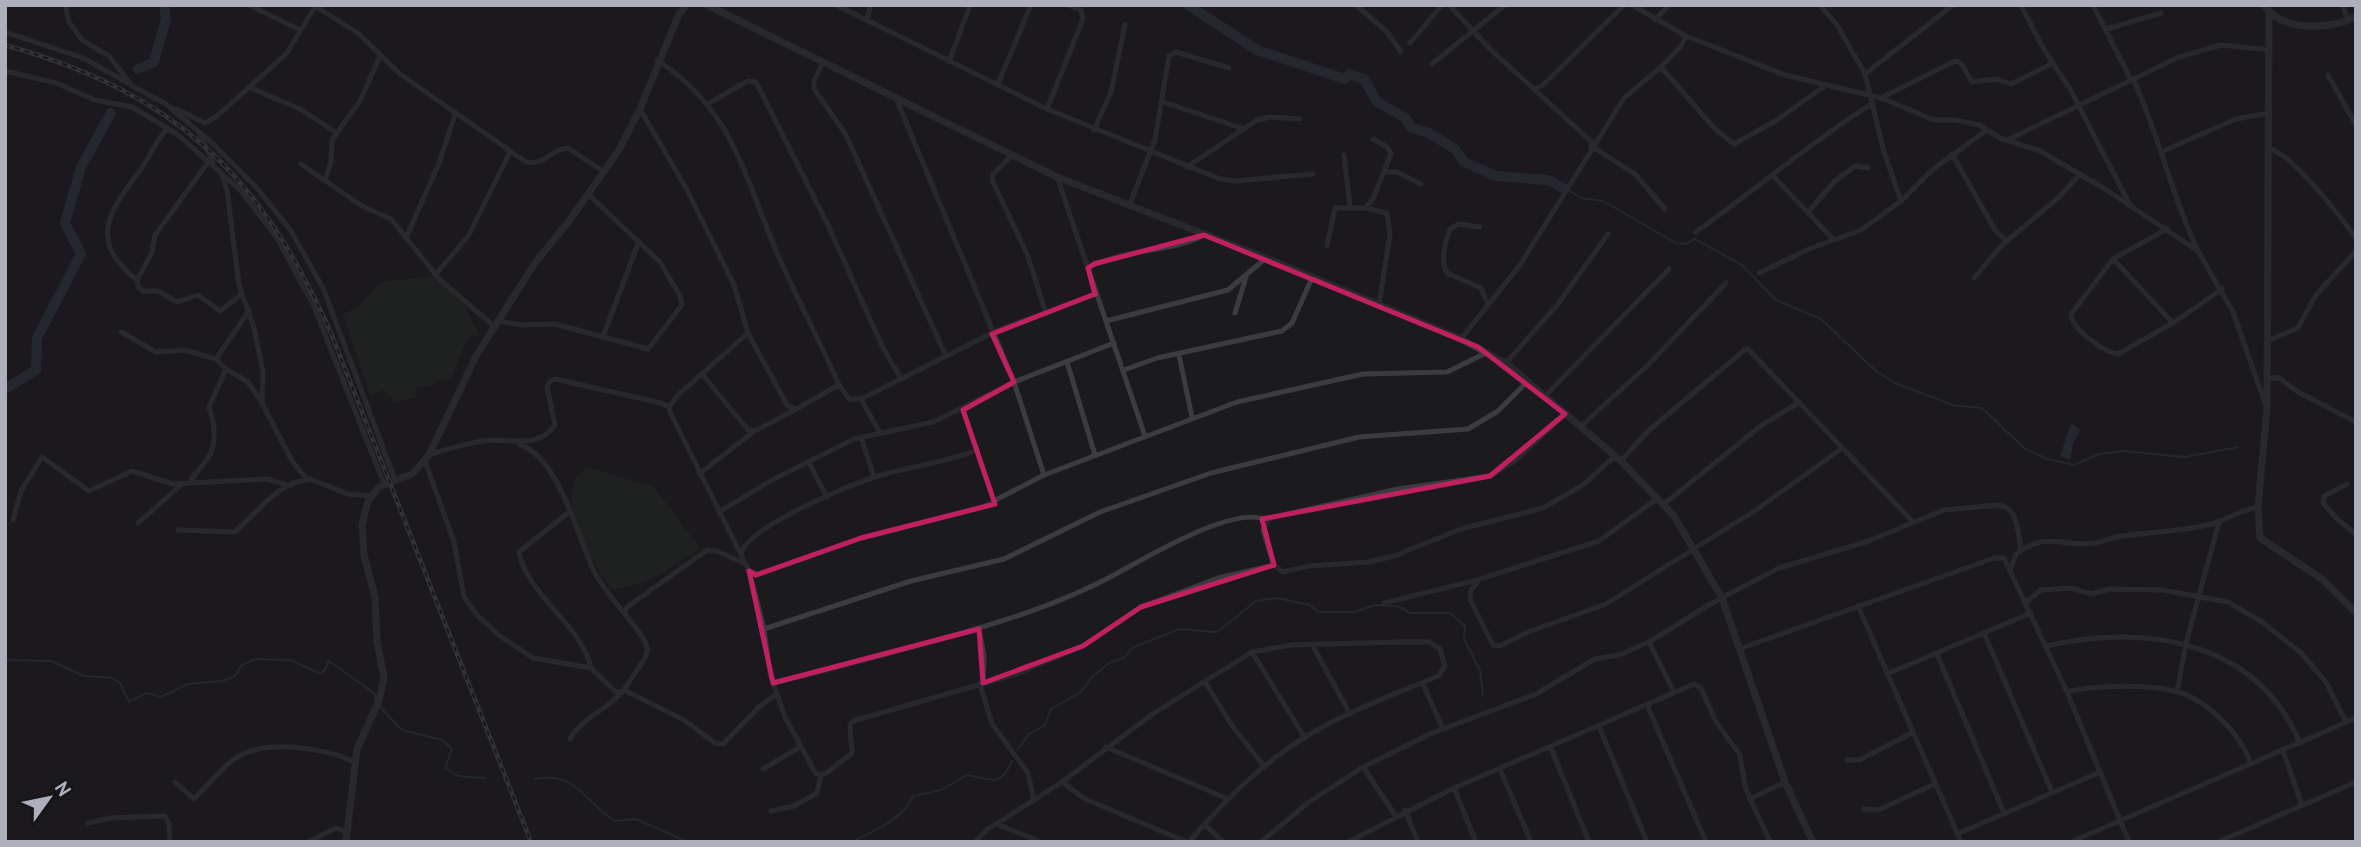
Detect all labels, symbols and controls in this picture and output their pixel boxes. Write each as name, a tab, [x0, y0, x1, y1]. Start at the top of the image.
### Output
north arrow	[14, 763, 84, 833]
text: N	[50, 777, 77, 801]

